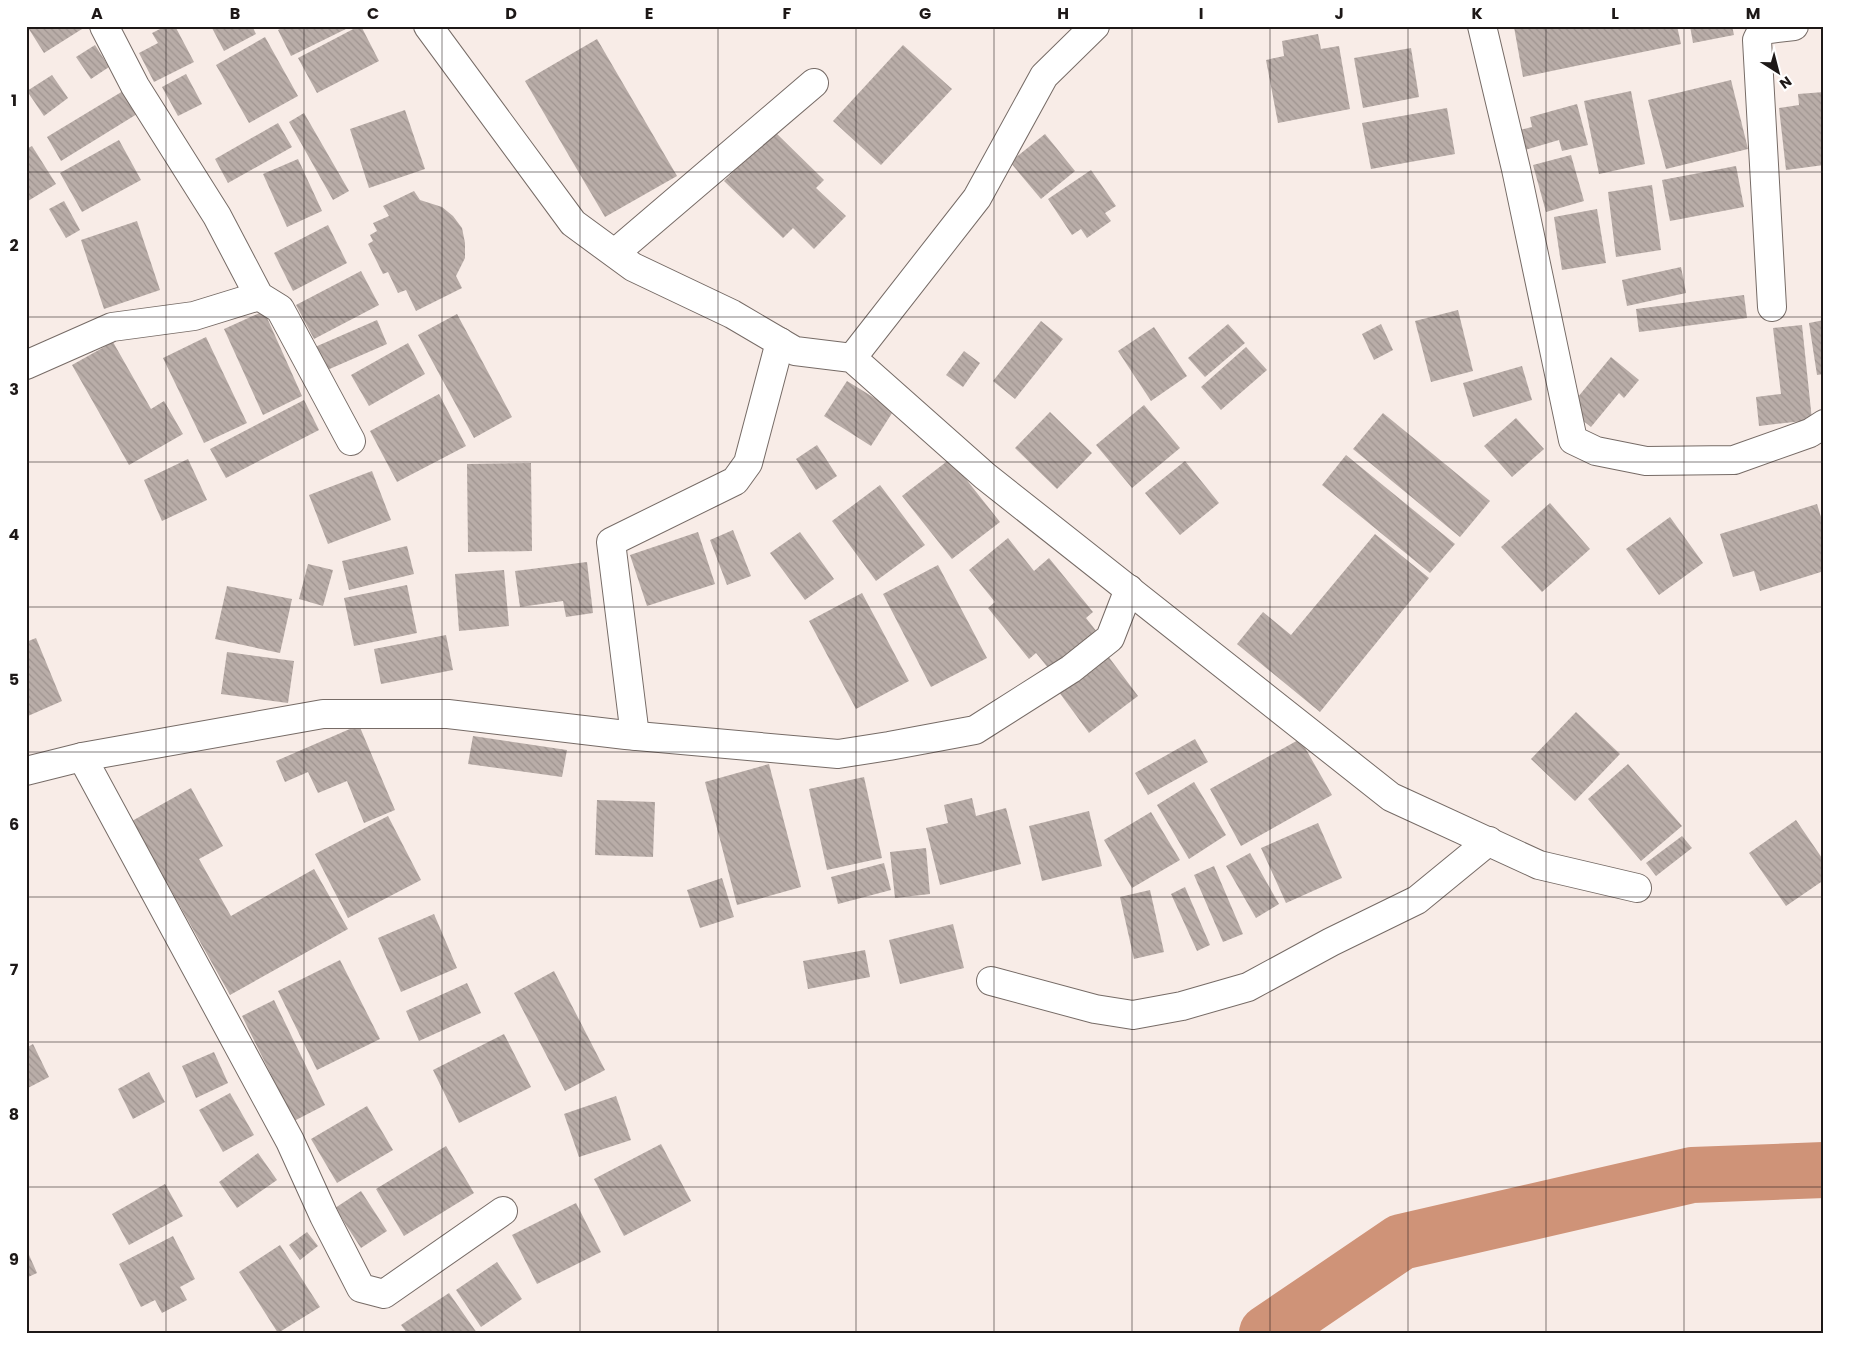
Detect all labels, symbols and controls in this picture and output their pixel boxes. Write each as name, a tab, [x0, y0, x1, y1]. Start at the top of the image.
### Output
text: A	[91, 2, 103, 25]
text: B	[230, 2, 240, 25]
text: C	[367, 2, 379, 25]
text: D	[505, 2, 517, 25]
text: E	[645, 2, 653, 25]
text: F	[783, 2, 792, 25]
text: G	[919, 2, 931, 25]
text: H	[1057, 2, 1069, 25]
text: I	[1199, 2, 1203, 25]
text: J	[1334, 2, 1344, 25]
text: K	[1471, 2, 1483, 25]
text: L	[1611, 2, 1619, 25]
text: M	[1746, 2, 1760, 25]
north arrow	[1752, 48, 1802, 98]
text: N	[1776, 71, 1796, 94]
text: 1	[11, 89, 17, 112]
text: 2	[9, 234, 19, 257]
text: 3	[9, 378, 19, 401]
text: 4	[9, 523, 20, 546]
text: 5	[9, 668, 19, 691]
text: 6	[9, 813, 19, 836]
text: 7	[10, 958, 19, 981]
text: 8	[9, 1103, 19, 1126]
text: 9	[9, 1248, 19, 1271]

